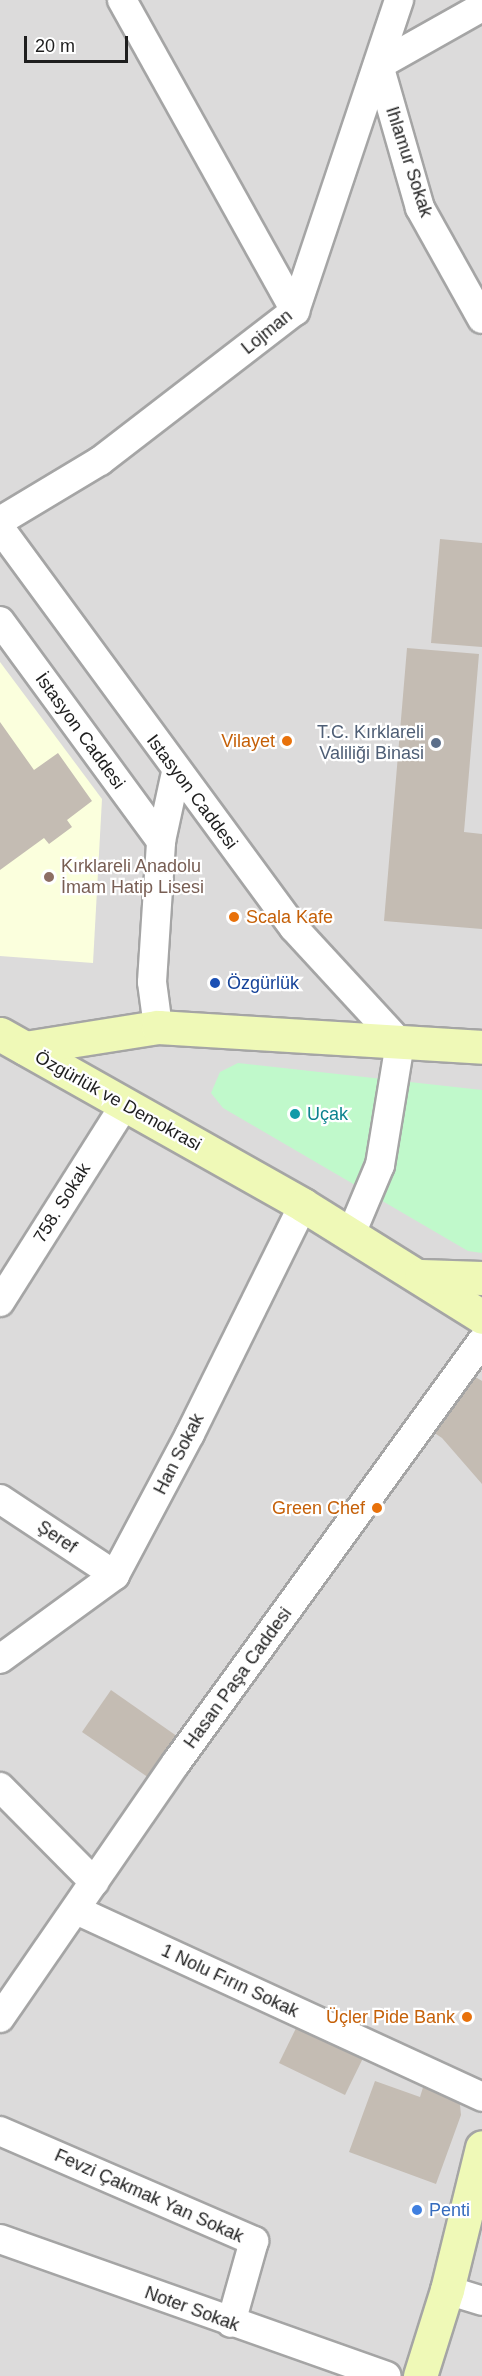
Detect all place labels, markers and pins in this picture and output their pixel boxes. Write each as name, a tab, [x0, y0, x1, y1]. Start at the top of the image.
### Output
place label: T.C. Kırklareli Valiliği Binasi	[317, 722, 424, 764]
place label: Vilayet	[221, 730, 275, 752]
marker: Vilayet	[280, 734, 294, 748]
marker: T.C. Kırklareli Valiliği Binasi	[429, 736, 443, 750]
place label: Kırklareli Anadolu İmam Hatip Lisesi	[61, 856, 204, 898]
marker: Kırklareli Anadolu İmam Hatip Lisesi	[42, 870, 56, 884]
place label: Scala Kafe	[246, 906, 333, 928]
marker: Scala Kafe	[227, 910, 241, 924]
place label: Özgürlük	[227, 972, 299, 994]
marker: Özgürlük	[208, 976, 222, 990]
place label: Uçak	[307, 1103, 348, 1125]
marker: Uçak	[288, 1107, 302, 1121]
place label: Green Chef	[272, 1497, 365, 1519]
marker: Green Chef	[370, 1501, 384, 1515]
place label: Üçler Pide Bank	[326, 2006, 455, 2028]
marker: Üçler Pide Bank	[460, 2010, 474, 2024]
place label: Penti	[429, 2199, 470, 2221]
marker: Penti	[410, 2203, 424, 2217]

